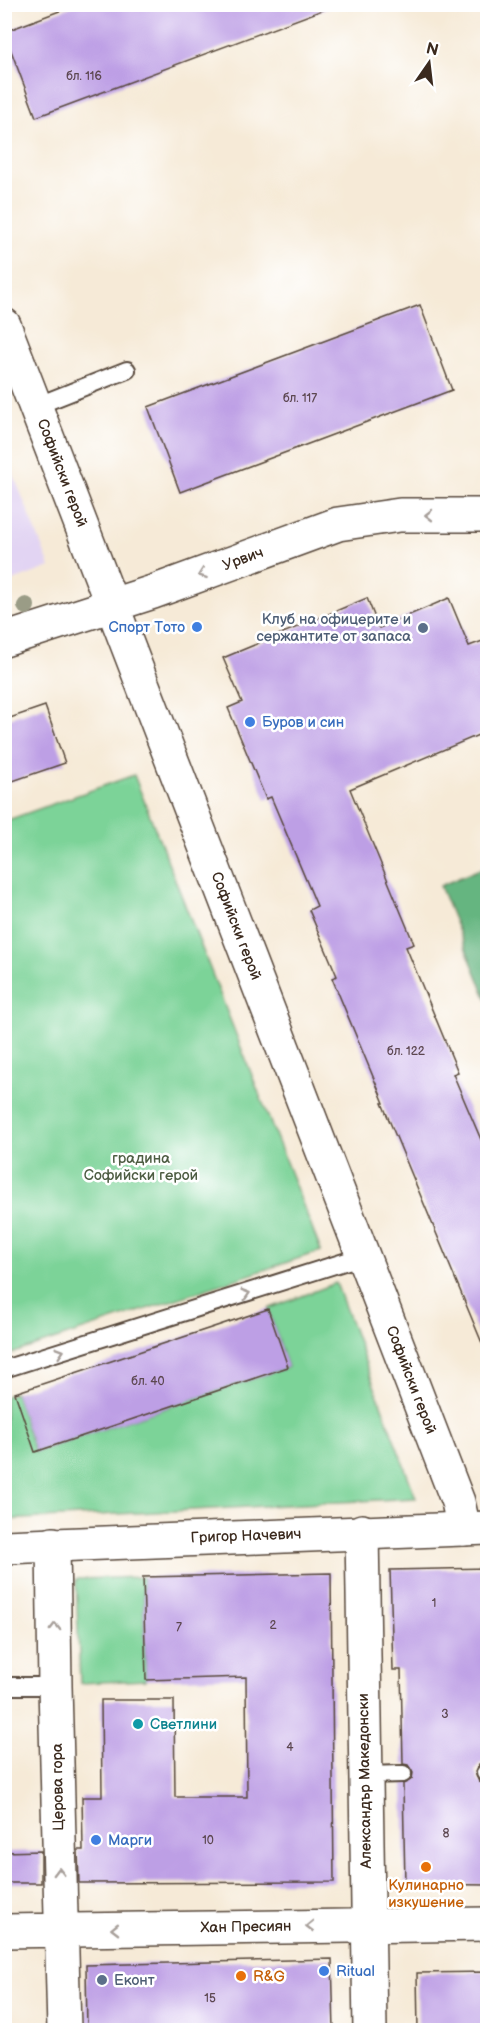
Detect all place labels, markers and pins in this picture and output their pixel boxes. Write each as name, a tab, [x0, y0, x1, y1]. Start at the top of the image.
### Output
place label: Клуб на офицерите и сержантите от запаса	[256, 610, 411, 646]
place label: Спорт Тото	[108, 618, 185, 637]
marker: Спорт Тото	[190, 620, 204, 634]
marker: Клуб на офицерите и сержантите от запаса	[416, 621, 430, 635]
place label: Буров и син	[262, 713, 344, 732]
marker: Буров и син	[243, 715, 257, 729]
place label: Светлини	[150, 1715, 217, 1734]
marker: Светлини	[131, 1717, 145, 1731]
place label: Марги	[108, 1831, 152, 1850]
marker: Марги	[89, 1833, 103, 1847]
marker: Кулинарно изкушение	[419, 1860, 433, 1874]
place label: Кулинарно изкушение	[388, 1876, 464, 1912]
place label: Ritual	[336, 1962, 375, 1981]
marker: Ritual	[317, 1964, 331, 1978]
place label: R&G	[253, 1967, 285, 1986]
marker: R&G	[234, 1969, 248, 1983]
place label: Еконт	[114, 1971, 155, 1990]
marker: Еконт	[95, 1973, 109, 1987]

